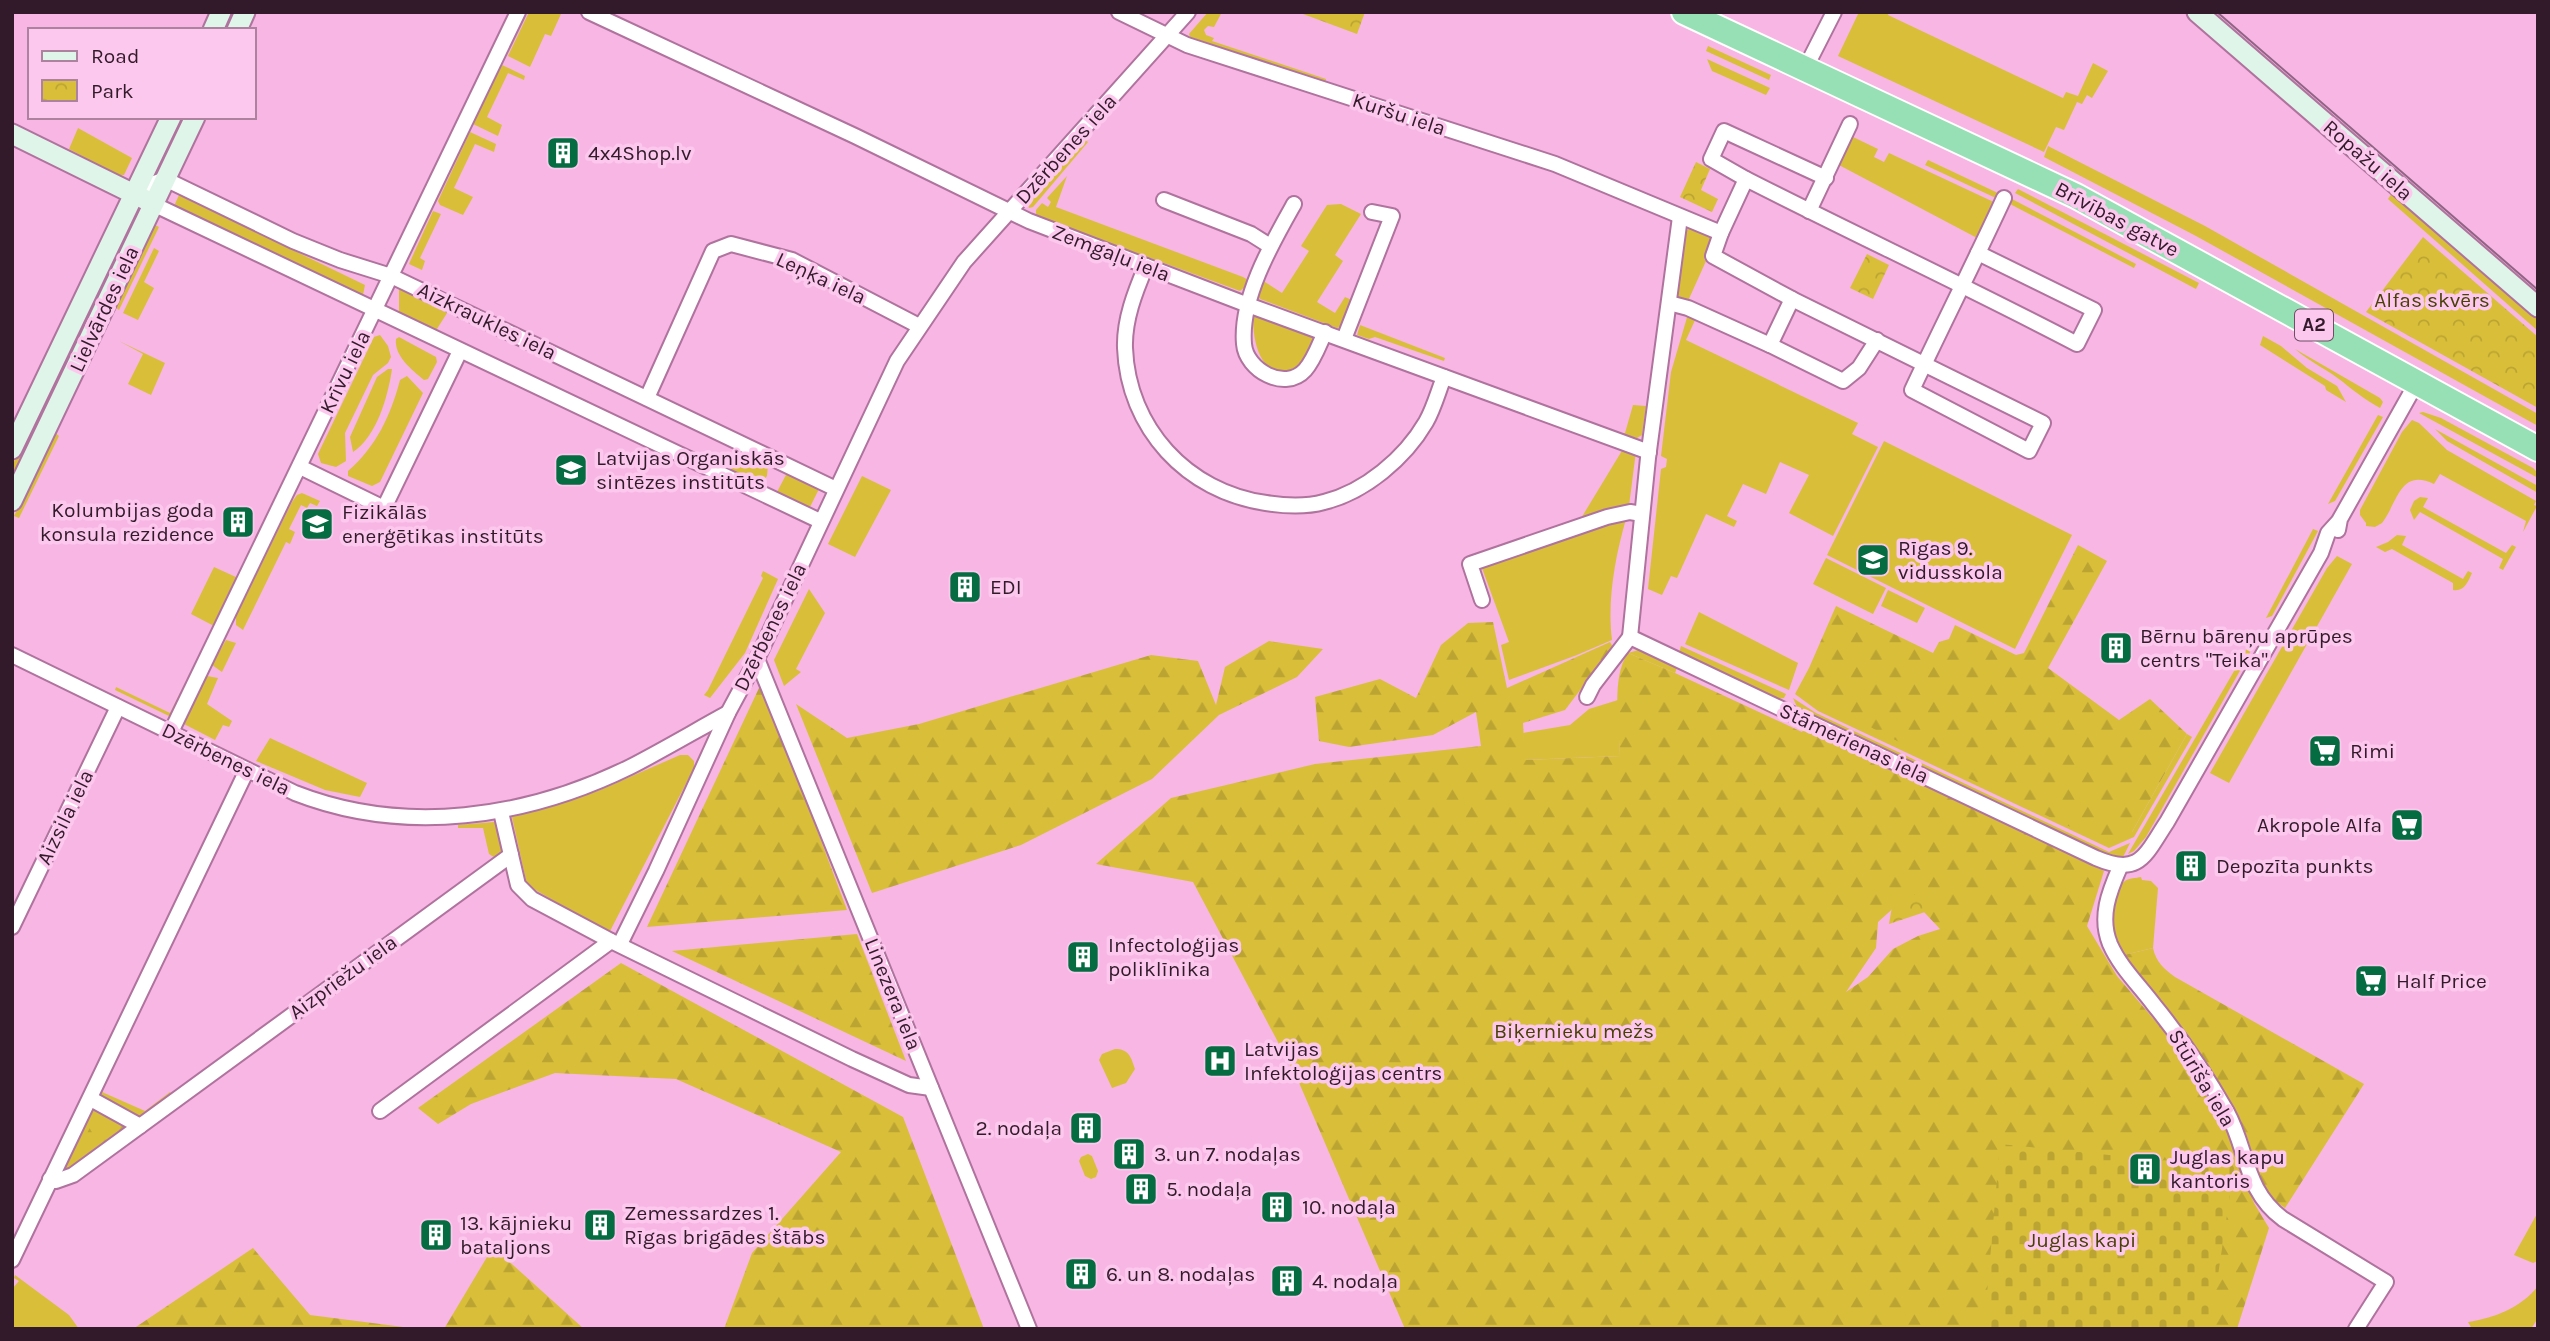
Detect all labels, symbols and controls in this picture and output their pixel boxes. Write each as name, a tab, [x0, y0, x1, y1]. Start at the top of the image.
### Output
legend	[28, 28, 256, 119]
text: Road	[91, 44, 139, 68]
text: Park	[91, 79, 134, 103]
street label: Kuršu iela	[1349, 88, 1449, 140]
street label: Dzērbenes iela	[1010, 89, 1122, 209]
street label: Ropažu iela	[2318, 115, 2418, 205]
building icon: 4x4Shop.lv	[544, 134, 582, 172]
place label: 4x4Shop.lv	[588, 141, 692, 165]
street label: Brīvības gatve	[2051, 176, 2183, 262]
street label: Zemgaļu iela	[1049, 220, 1173, 286]
street label: Lielvārdes iela	[64, 242, 144, 376]
street label: Leņķa iela	[772, 247, 870, 309]
street label: Aizkraukles iela	[414, 277, 560, 365]
park label: Alfas skvērs	[2374, 288, 2490, 312]
road number: A2	[2295, 310, 2333, 340]
street label: Krīvu iela	[315, 327, 375, 417]
place label: Latvijas Organiskās sintēzes institūts	[596, 446, 785, 494]
school or university icon: Latvijas Organiskās sintēzes institūts	[552, 451, 590, 489]
place label: Kolumbijas goda konsula rezidence	[40, 498, 214, 546]
place label: Fizikālās enerģētikas institūts	[342, 500, 544, 548]
building icon: Kolumbijas goda konsula rezidence	[219, 503, 257, 541]
school or university icon: Fizikālās enerģētikas institūts	[298, 505, 336, 543]
place label: Rīgas 9. vidusskola	[1898, 536, 2003, 584]
school or university icon: Rīgas 9. vidusskola	[1854, 541, 1892, 579]
street label: Dzērbenes iela	[729, 559, 811, 695]
building icon: EDI	[946, 568, 984, 606]
place label: EDI	[990, 575, 1022, 599]
place label: Bērnu bāreņu aprūpes centrs "Teika"	[2140, 624, 2353, 672]
building icon: Bērnu bāreņu aprūpes centrs "Teika"	[2097, 629, 2135, 667]
street label: Stāmerienas iela	[1776, 698, 1932, 788]
street label: Dzērbenes iela	[158, 718, 294, 800]
supermarket icon: Rimi	[2306, 732, 2344, 770]
place label: Rimi	[2350, 739, 2395, 763]
street label: Aizsila iela	[32, 766, 98, 868]
supermarket icon: Akropole Alfa	[2388, 806, 2426, 844]
place label: Akropole Alfa	[2257, 813, 2382, 837]
building icon: Depozīta punkts	[2172, 847, 2210, 885]
place label: Depozīta punkts	[2216, 854, 2374, 878]
street label: Aizpriežu iela	[284, 930, 402, 1024]
place label: Infectoloģijas poliklīnika	[1108, 933, 1239, 981]
street label: Linezera iela	[860, 934, 926, 1054]
building icon: Infectoloģijas poliklīnika	[1064, 938, 1102, 976]
supermarket icon: Half Price	[2352, 962, 2390, 1000]
place label: Half Price	[2396, 969, 2487, 993]
park label: Biķernieku mežs	[1494, 1019, 1654, 1043]
street label: Stūrīša iela	[2164, 1025, 2240, 1131]
place label: Latvijas Infektoloģijas centrs	[1244, 1037, 1442, 1085]
hospital icon: Latvijas Infektoloģijas centrs	[1201, 1042, 1239, 1080]
building icon: 2. nodaļa	[1067, 1109, 1105, 1147]
place label: 2. nodaļa	[976, 1116, 1062, 1140]
building icon: 3. un 7. nodaļas	[1110, 1135, 1148, 1173]
place label: 3. un 7. nodaļas	[1154, 1142, 1301, 1166]
place label: Juglas kapu kantoris	[2170, 1145, 2285, 1193]
building icon: Juglas kapu kantoris	[2126, 1150, 2164, 1188]
building icon: 5. nodaļa	[1122, 1170, 1160, 1208]
place label: 5. nodaļa	[1166, 1177, 1252, 1201]
building icon: 10. nodaļa	[1258, 1188, 1296, 1226]
place label: 10. nodaļa	[1302, 1195, 1396, 1219]
place label: Zemessardzes 1. Rīgas brigādes štābs	[624, 1201, 825, 1249]
building icon: Zemessardzes 1. Rīgas brigādes štābs	[581, 1206, 619, 1244]
place label: 13. kājnieku bataljons	[460, 1211, 572, 1259]
building icon: 13. kājnieku bataljons	[417, 1216, 455, 1254]
park label: Juglas kapi	[2028, 1228, 2136, 1252]
building icon: 6. un 8. nodaļas	[1062, 1255, 1100, 1293]
place label: 6. un 8. nodaļas	[1106, 1262, 1255, 1286]
building icon: 4. nodaļa	[1268, 1262, 1306, 1300]
place label: 4. nodaļa	[1312, 1269, 1398, 1293]

